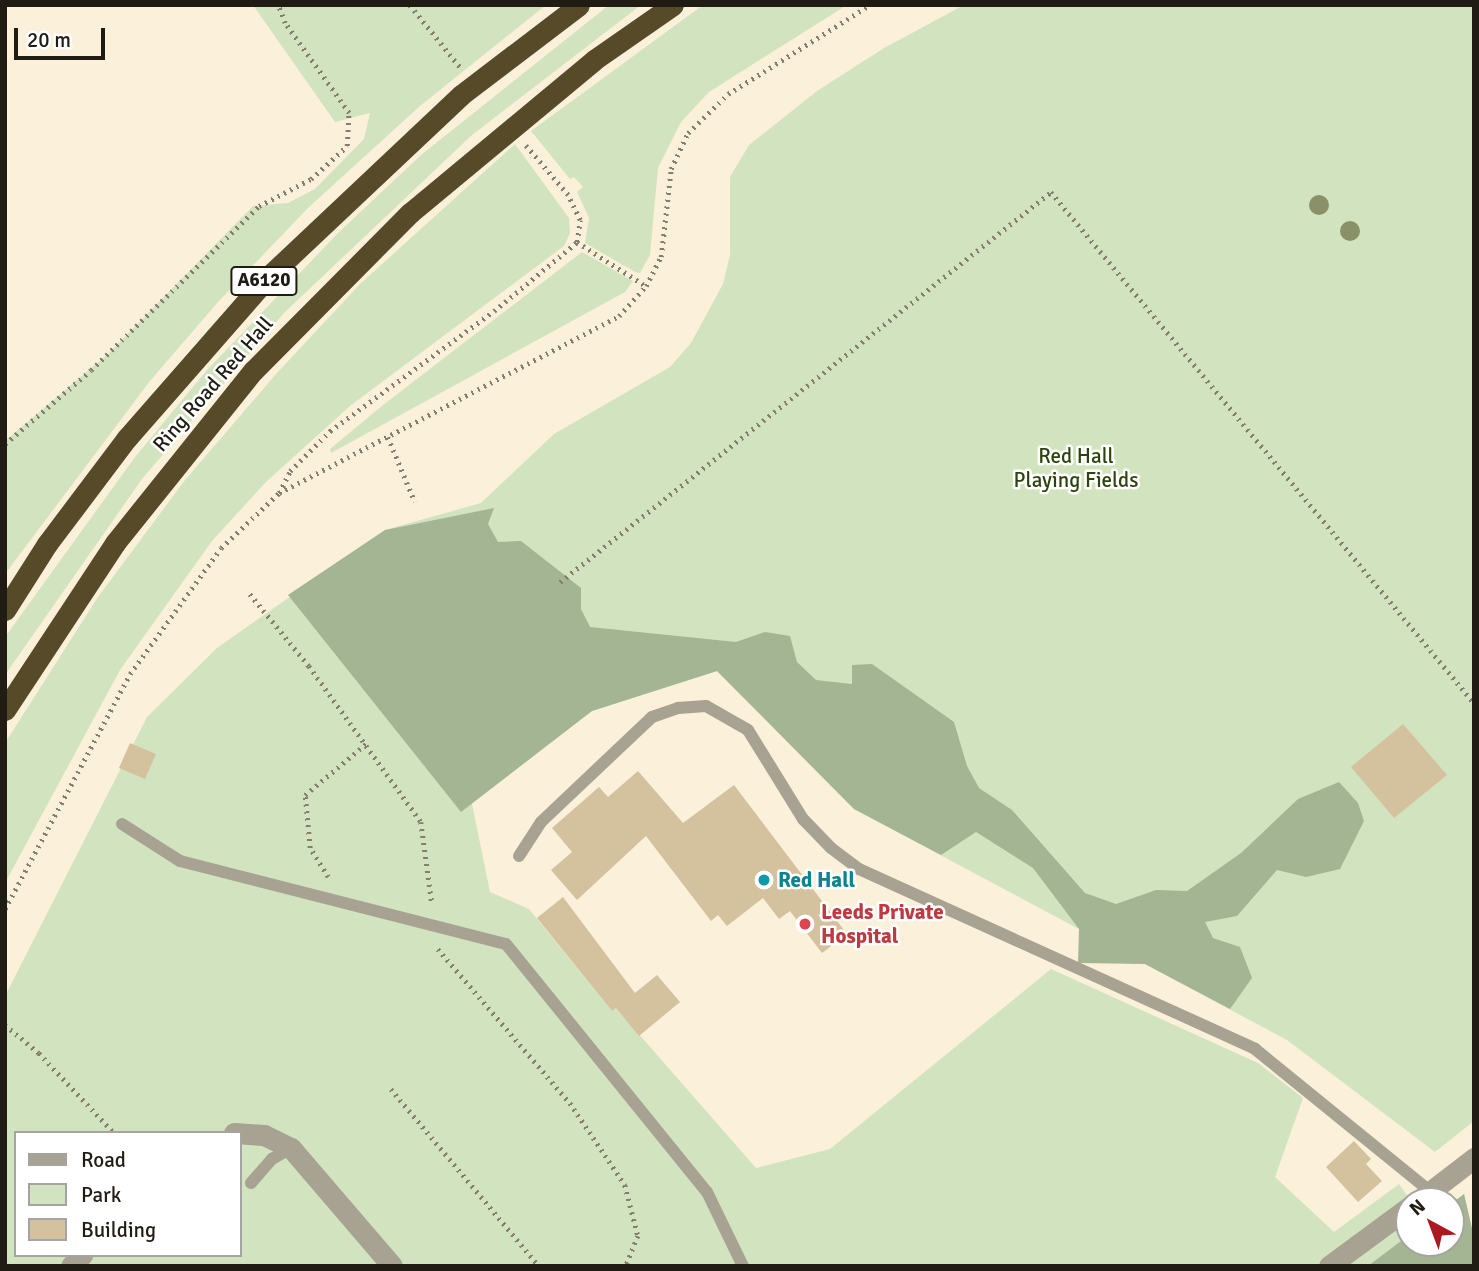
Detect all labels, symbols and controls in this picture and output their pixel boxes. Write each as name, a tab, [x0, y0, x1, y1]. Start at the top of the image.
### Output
scale bar	[18, 14, 108, 58]
text: 20 m	[27, 27, 71, 53]
road number: A6120	[229, 266, 299, 296]
street label: Ring Road Red Hall	[148, 311, 278, 457]
park label: Red Hall Playing Fields	[1014, 443, 1138, 493]
place label: Red Hall	[778, 867, 855, 893]
marker: Red Hall	[756, 872, 772, 888]
place label: Leeds Private Hospital	[821, 899, 944, 949]
marker: Leeds Private Hospital	[795, 914, 815, 934]
legend	[14, 1131, 242, 1257]
text: Road	[81, 1147, 126, 1173]
text: Park	[81, 1182, 121, 1208]
north arrow	[1395, 1187, 1465, 1257]
text: N	[1405, 1194, 1430, 1221]
text: Building	[81, 1217, 156, 1243]

